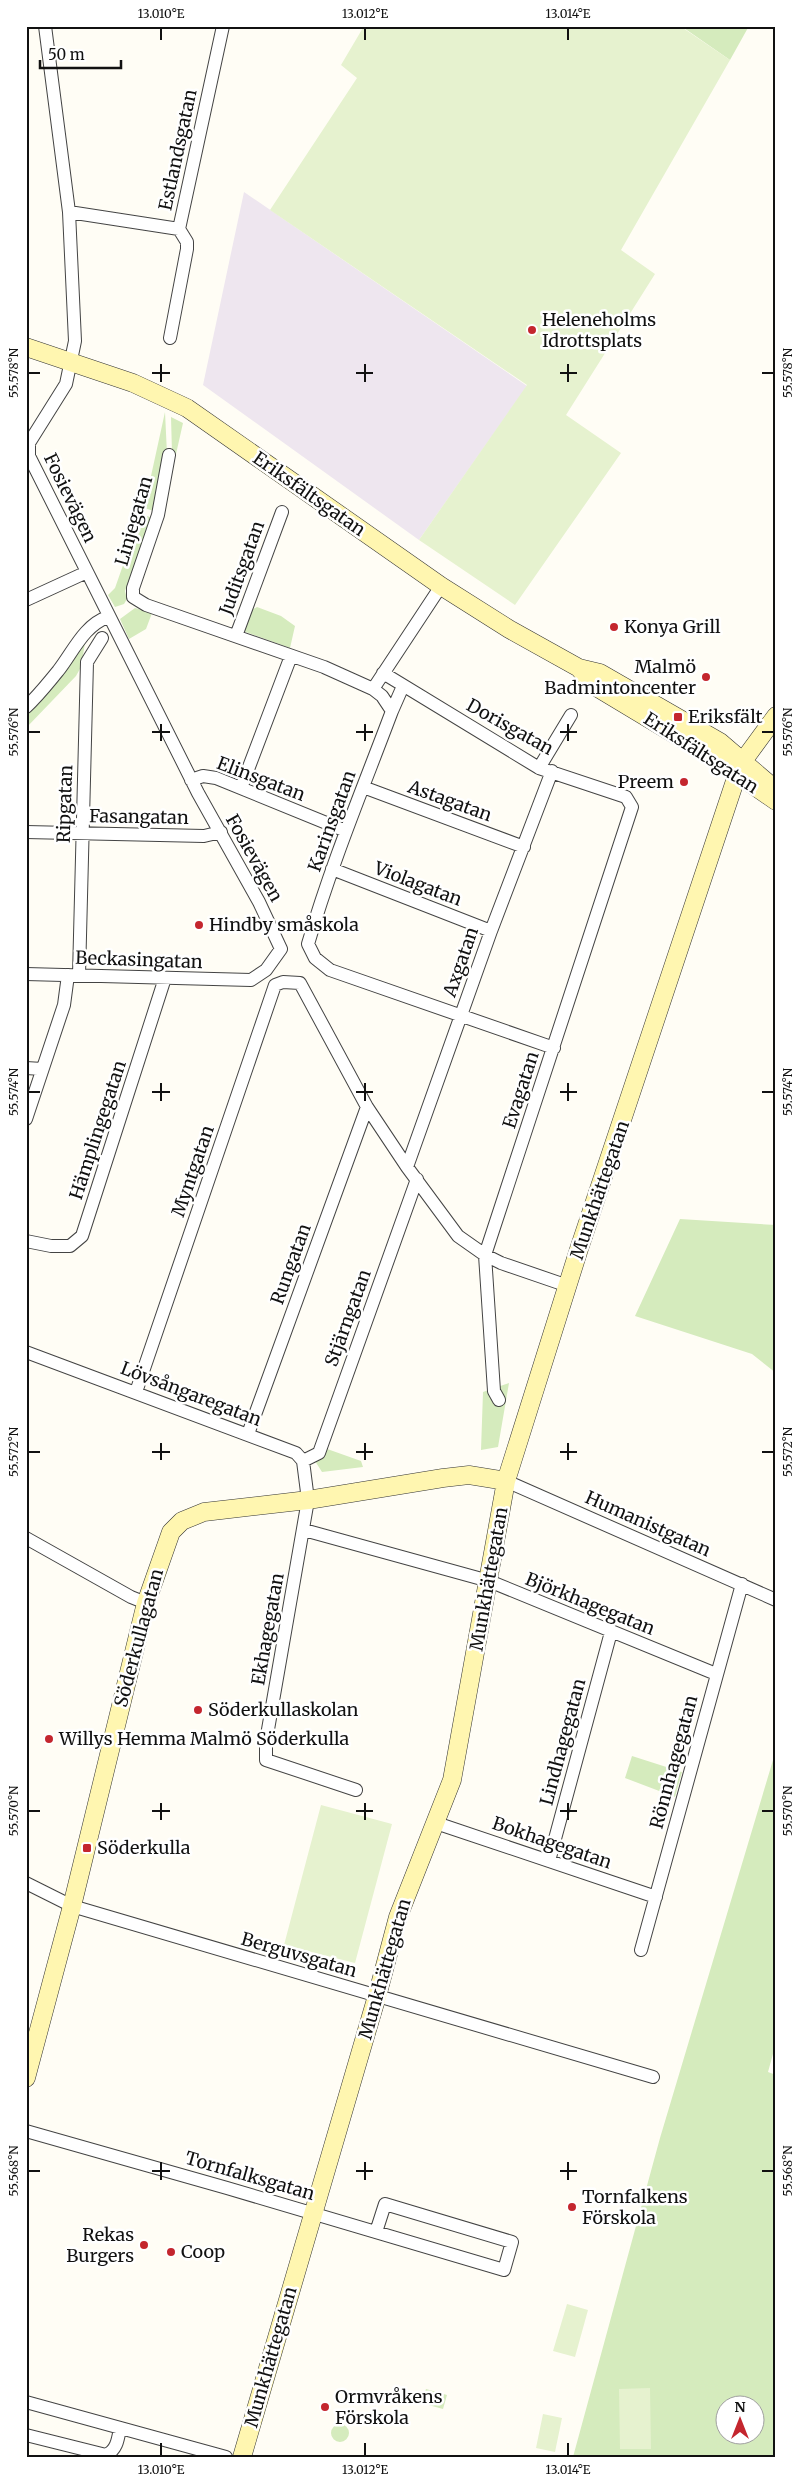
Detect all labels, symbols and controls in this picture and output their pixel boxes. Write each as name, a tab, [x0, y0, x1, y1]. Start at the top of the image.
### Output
text: 13.010°E	[138, 6, 185, 21]
text: 13.012°E	[342, 6, 388, 21]
text: 13.014°E	[546, 6, 591, 21]
scale bar	[40, 38, 121, 70]
text: 50 m	[48, 45, 85, 64]
street label: Estlandsgatan	[153, 87, 202, 213]
place label: Heleneholms Idrottsplats	[542, 308, 656, 352]
marker: Heleneholms Idrottsplats	[526, 324, 538, 336]
text: 55.578°N	[6, 347, 21, 398]
text: 55.578°N	[780, 347, 795, 398]
street label: Eriksfältsgatan	[249, 446, 370, 541]
street label: Fosievägen	[39, 449, 102, 546]
street label: Linjegatan	[110, 473, 157, 568]
street label: Juditsgatan	[214, 518, 269, 619]
place label: Konya Grill	[624, 615, 721, 638]
marker: Konya Grill	[608, 621, 620, 633]
place label: Malmö Badmintoncenter	[544, 655, 696, 699]
marker: Malmö Badmintoncenter	[700, 671, 712, 683]
street label: Dorisgatan	[463, 693, 558, 760]
place label: Eriksfält	[688, 705, 762, 728]
text: 55.576°N	[6, 707, 21, 756]
street label: Eriksfältsgatan	[640, 707, 763, 798]
text: 55.576°N	[780, 707, 795, 756]
marker: Eriksfält	[672, 711, 684, 723]
street label: Elinsgatan	[214, 751, 309, 806]
street label: Ripgatan	[52, 764, 77, 844]
street label: Karinsgatan	[303, 767, 361, 875]
place label: Preem	[618, 770, 674, 793]
street label: Astagatan	[404, 774, 495, 826]
marker: Preem	[678, 776, 690, 788]
street label: Fasangatan	[89, 804, 189, 829]
street label: Fosievägen	[221, 810, 288, 906]
street label: Violagatan	[370, 856, 465, 911]
place label: Hindby småskola	[209, 913, 359, 936]
marker: Hindby småskola	[193, 919, 205, 931]
street label: Axgatan	[438, 924, 483, 1001]
street label: Beckasingatan	[75, 946, 203, 973]
street label: Evagatan	[497, 1048, 544, 1131]
street label: Hämplingegatan	[64, 1057, 131, 1202]
text: 55.574°N	[6, 1067, 21, 1116]
text: 55.574°N	[780, 1067, 795, 1116]
street label: Munkhättegatan	[565, 1117, 634, 1262]
street label: Myntgatan	[166, 1122, 219, 1220]
street label: Rungatan	[265, 1220, 316, 1307]
street label: Stjärngatan	[319, 1266, 376, 1370]
street label: Lövsångaregatan	[117, 1356, 265, 1431]
text: 55.572°N	[6, 1426, 21, 1477]
text: 55.572°N	[780, 1426, 795, 1477]
street label: Humanistgatan	[582, 1486, 715, 1562]
street label: Munkhättegatan	[465, 1505, 512, 1653]
street label: Söderkullagatan	[109, 1566, 168, 1710]
street label: Björkhagegatan	[522, 1567, 658, 1640]
street label: Ekhagegatan	[246, 1571, 289, 1687]
street label: Lindhagegatan	[535, 1676, 591, 1808]
street label: Rönnhagegatan	[645, 1692, 702, 1831]
place label: Söderkullaskolan	[208, 1698, 359, 1721]
marker: Söderkullaskolan	[192, 1704, 204, 1716]
place label: Willys Hemma Malmö Söderkulla	[58, 1727, 350, 1750]
marker: Willys Hemma Malmö Söderkulla	[43, 1733, 55, 1745]
text: 55.570°N	[6, 1785, 21, 1836]
text: 55.570°N	[780, 1785, 795, 1836]
street label: Bokhagegatan	[489, 1811, 615, 1874]
place label: Söderkulla	[97, 1836, 191, 1859]
marker: Söderkulla	[81, 1842, 93, 1854]
street label: Munkhättegatan	[353, 1896, 416, 2042]
street label: Berguvsgatan	[239, 1927, 360, 1982]
text: 55.568°N	[6, 2145, 21, 2196]
text: 55.568°N	[780, 2145, 795, 2196]
street label: Tornfalksgatan	[183, 2146, 318, 2205]
place label: Tornfalkens Förskola	[582, 2185, 688, 2229]
marker: Tornfalkens Förskola	[566, 2201, 578, 2213]
place label: Rekas Burgers	[66, 2223, 134, 2267]
marker: Rekas Burgers	[138, 2239, 150, 2251]
place label: Coop	[181, 2240, 225, 2263]
marker: Coop	[165, 2246, 177, 2258]
street label: Munkhättegatan	[239, 2284, 302, 2430]
place label: Ormvråkens Förskola	[335, 2385, 443, 2429]
north arrow	[714, 2396, 764, 2446]
text: N	[734, 2398, 746, 2416]
marker: Ormvråkens Förskola	[319, 2401, 331, 2413]
text: 13.010°E	[138, 2462, 185, 2477]
text: 13.012°E	[342, 2462, 388, 2477]
text: 13.014°E	[546, 2462, 591, 2477]

